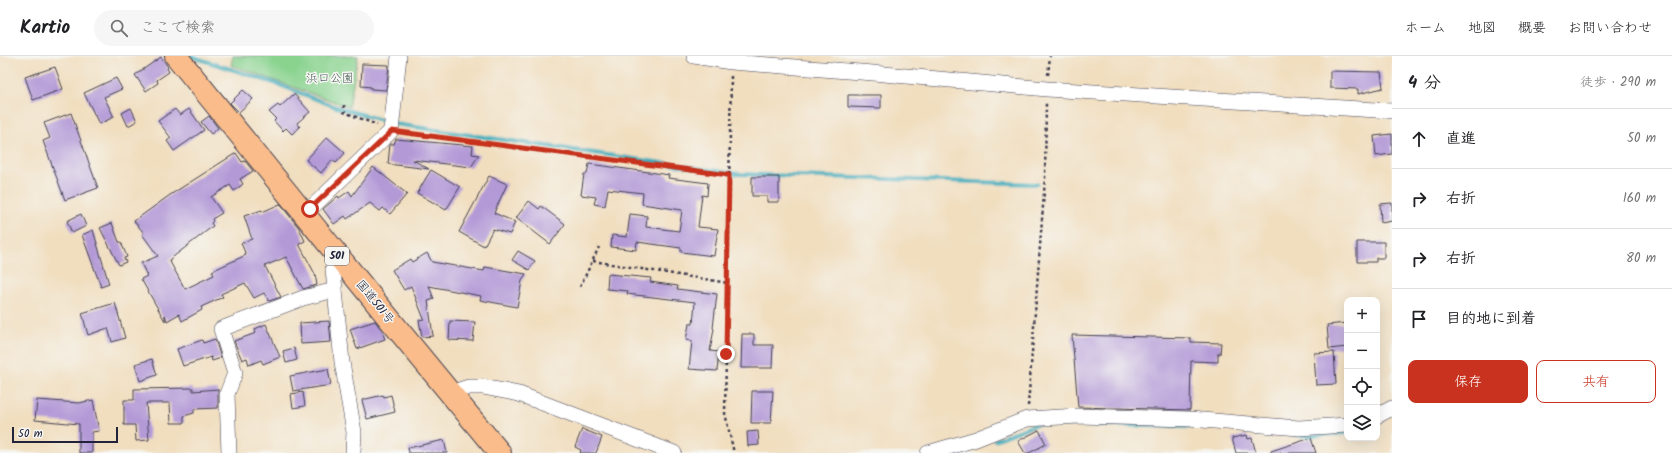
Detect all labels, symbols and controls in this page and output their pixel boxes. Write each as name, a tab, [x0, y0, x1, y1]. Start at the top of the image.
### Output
search box	[94, 10, 374, 46]
text: Kartio	[20, 13, 70, 43]
text: ここで検索	[140, 16, 215, 40]
icon: search	[108, 17, 130, 39]
text: ホーム	[1405, 17, 1446, 39]
text: 地図	[1468, 17, 1496, 39]
text: 概要	[1518, 17, 1546, 39]
text: お問い合わせ	[1568, 17, 1652, 39]
park label: 浜口公園	[306, 69, 354, 88]
text: 4 分	[1408, 70, 1441, 97]
text: 徒歩 · 290 m	[1581, 72, 1656, 93]
text: 直進	[1446, 127, 1476, 151]
icon: ahead	[1408, 128, 1430, 150]
text: 50 m	[1627, 128, 1656, 149]
text: 右折	[1446, 187, 1476, 211]
icon: right	[1408, 188, 1430, 210]
text: 160 m	[1623, 188, 1656, 209]
route start	[301, 200, 319, 218]
road number: 501	[325, 247, 349, 265]
text: 右折	[1446, 247, 1476, 271]
icon: right	[1408, 248, 1430, 270]
text: 80 m	[1626, 248, 1656, 269]
street label: 国道501号	[351, 276, 399, 328]
map controls	[1344, 297, 1380, 441]
button: +	[1344, 297, 1380, 333]
text: 目的地に到着	[1446, 307, 1536, 331]
icon: arrive	[1408, 308, 1430, 330]
button: −	[1344, 333, 1380, 369]
route end	[717, 345, 735, 363]
button: 保存	[1408, 360, 1528, 403]
button: 共有	[1536, 360, 1656, 403]
button: locate	[1344, 369, 1380, 405]
button: layers	[1344, 405, 1380, 441]
scale bar	[12, 425, 118, 444]
text: 50 m	[18, 425, 43, 443]

